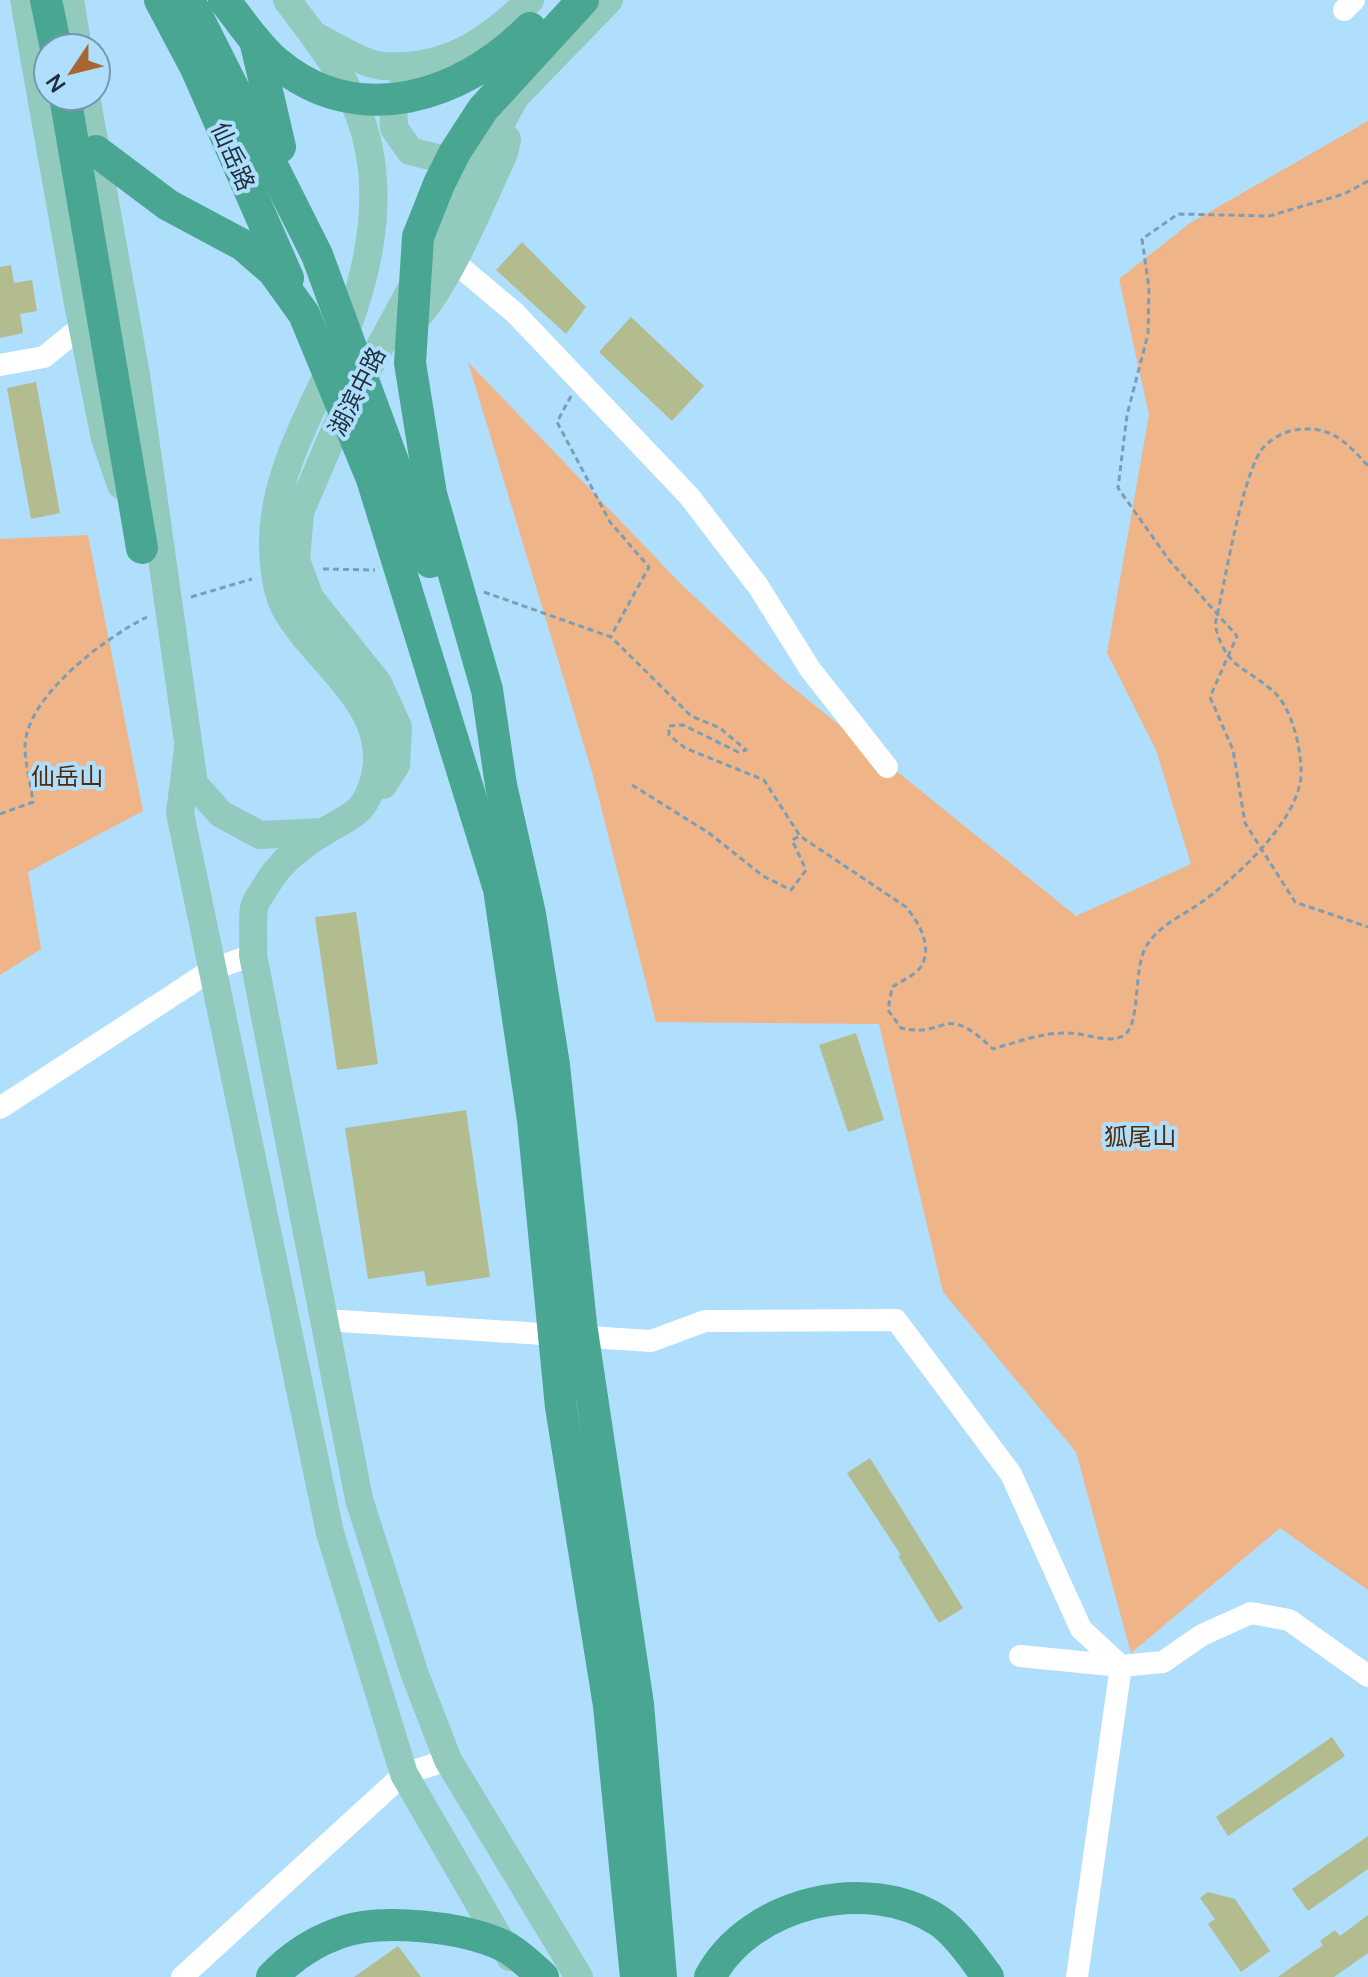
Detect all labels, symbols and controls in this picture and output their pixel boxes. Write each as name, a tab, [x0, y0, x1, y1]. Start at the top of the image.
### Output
north arrow	[32, 32, 112, 112]
text: N	[39, 68, 72, 99]
street label: 仙岳路	[204, 116, 264, 196]
street label: 湖滨中路	[320, 341, 392, 441]
park label: 仙岳山	[31, 759, 103, 792]
park label: 狐尾山	[1104, 1119, 1176, 1152]

